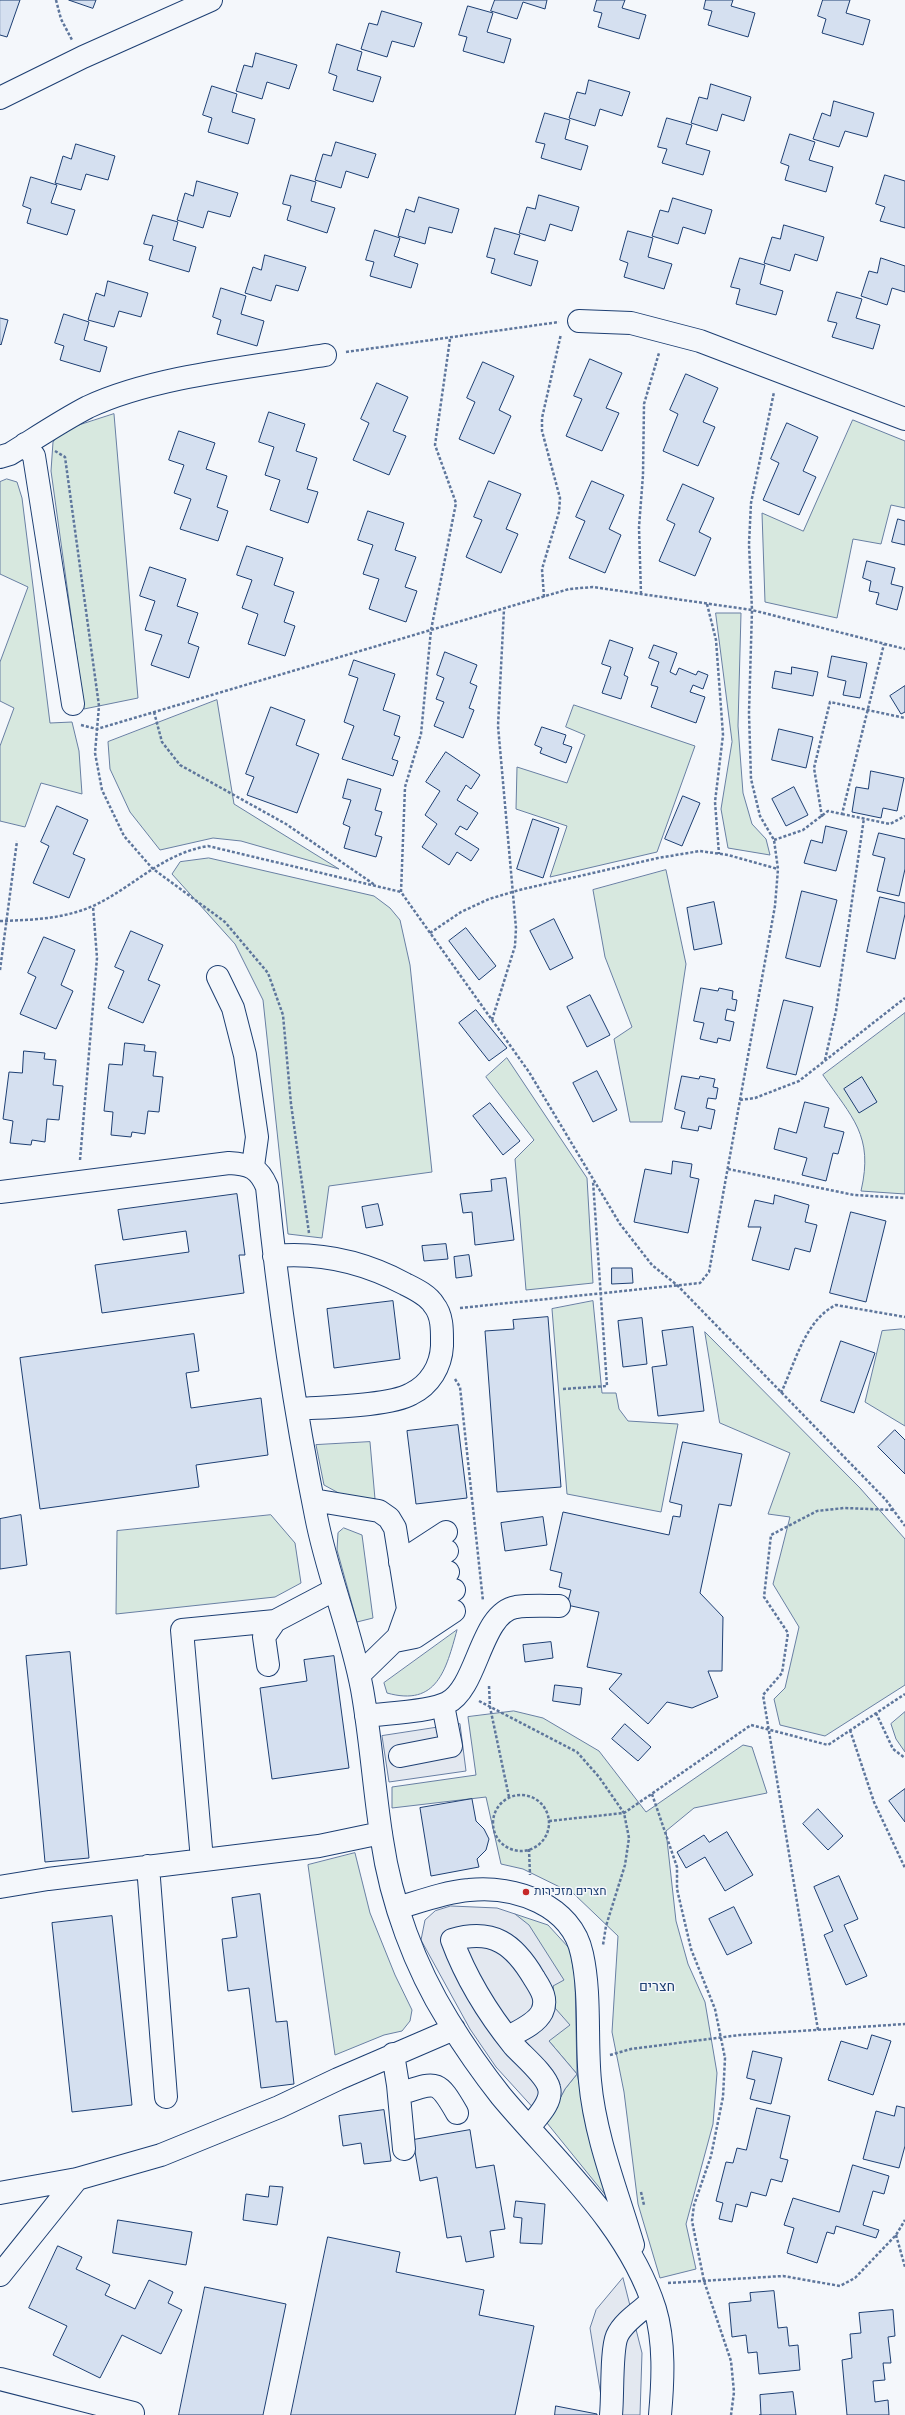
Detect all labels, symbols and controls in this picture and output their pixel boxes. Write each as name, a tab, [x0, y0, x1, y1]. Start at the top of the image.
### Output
place label: חצרים מזכירות	[534, 1885, 607, 1899]
marker: חצרים מזכירות	[521, 1887, 531, 1897]
district label: חצרים	[639, 1979, 675, 1995]

